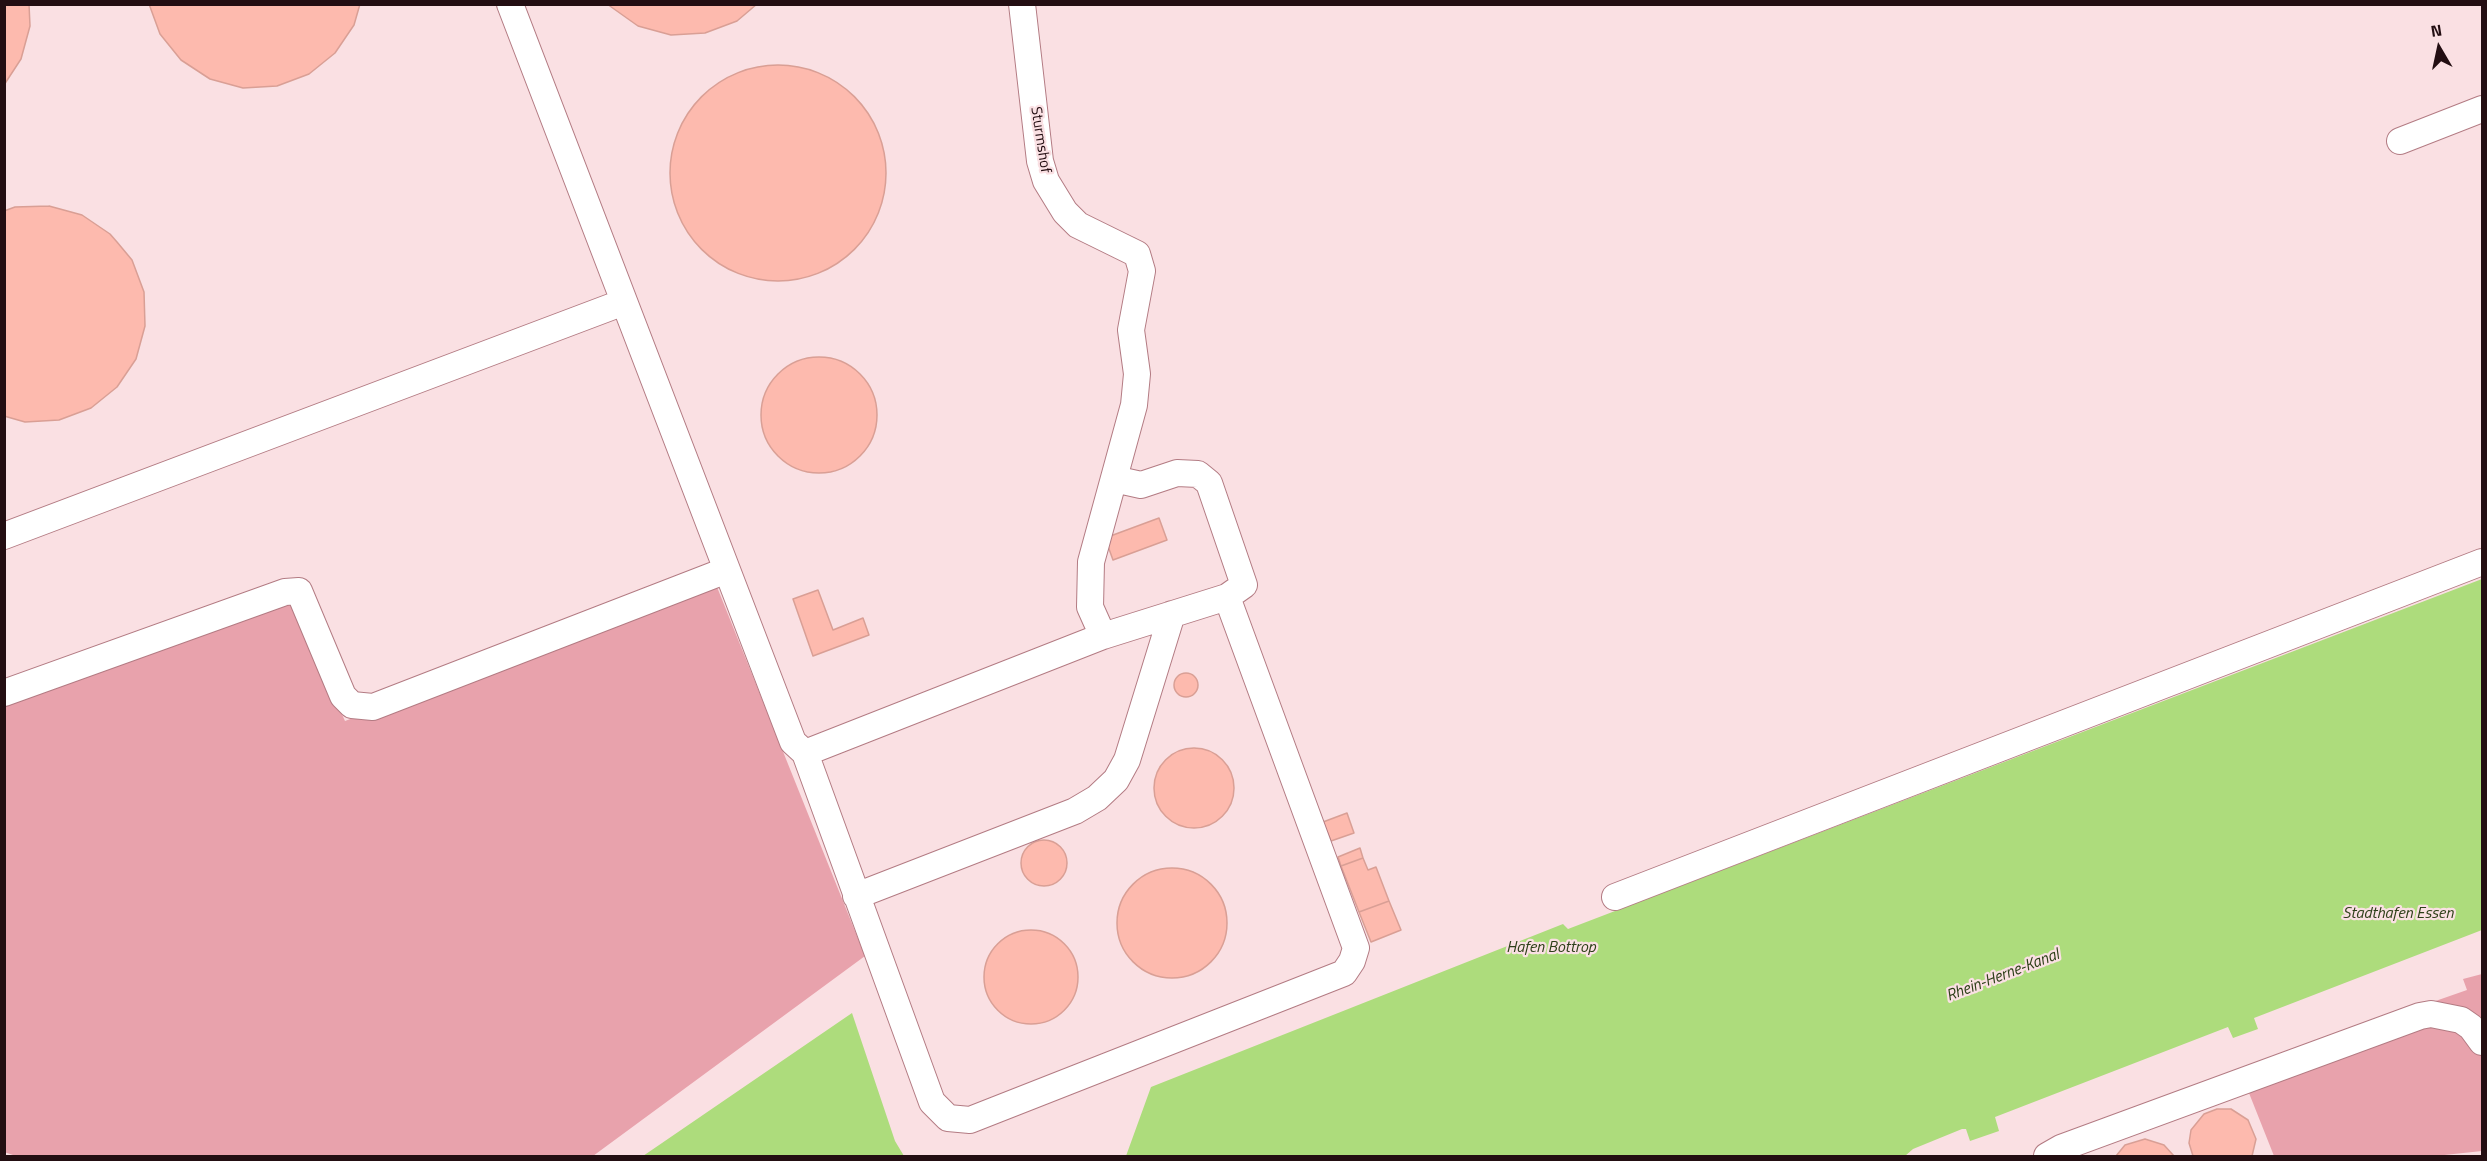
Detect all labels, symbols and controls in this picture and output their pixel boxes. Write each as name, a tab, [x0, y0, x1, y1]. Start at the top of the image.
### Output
north arrow	[2409, 18, 2469, 78]
text: N	[2429, 18, 2444, 43]
street label: Sturmshof	[1026, 106, 1054, 174]
water label: Stadthafen Essen	[2343, 904, 2453, 924]
water label: Hafen Bottrop	[1506, 938, 1596, 958]
water label: Rhein-Herne-Kanal	[1944, 946, 2062, 1006]

